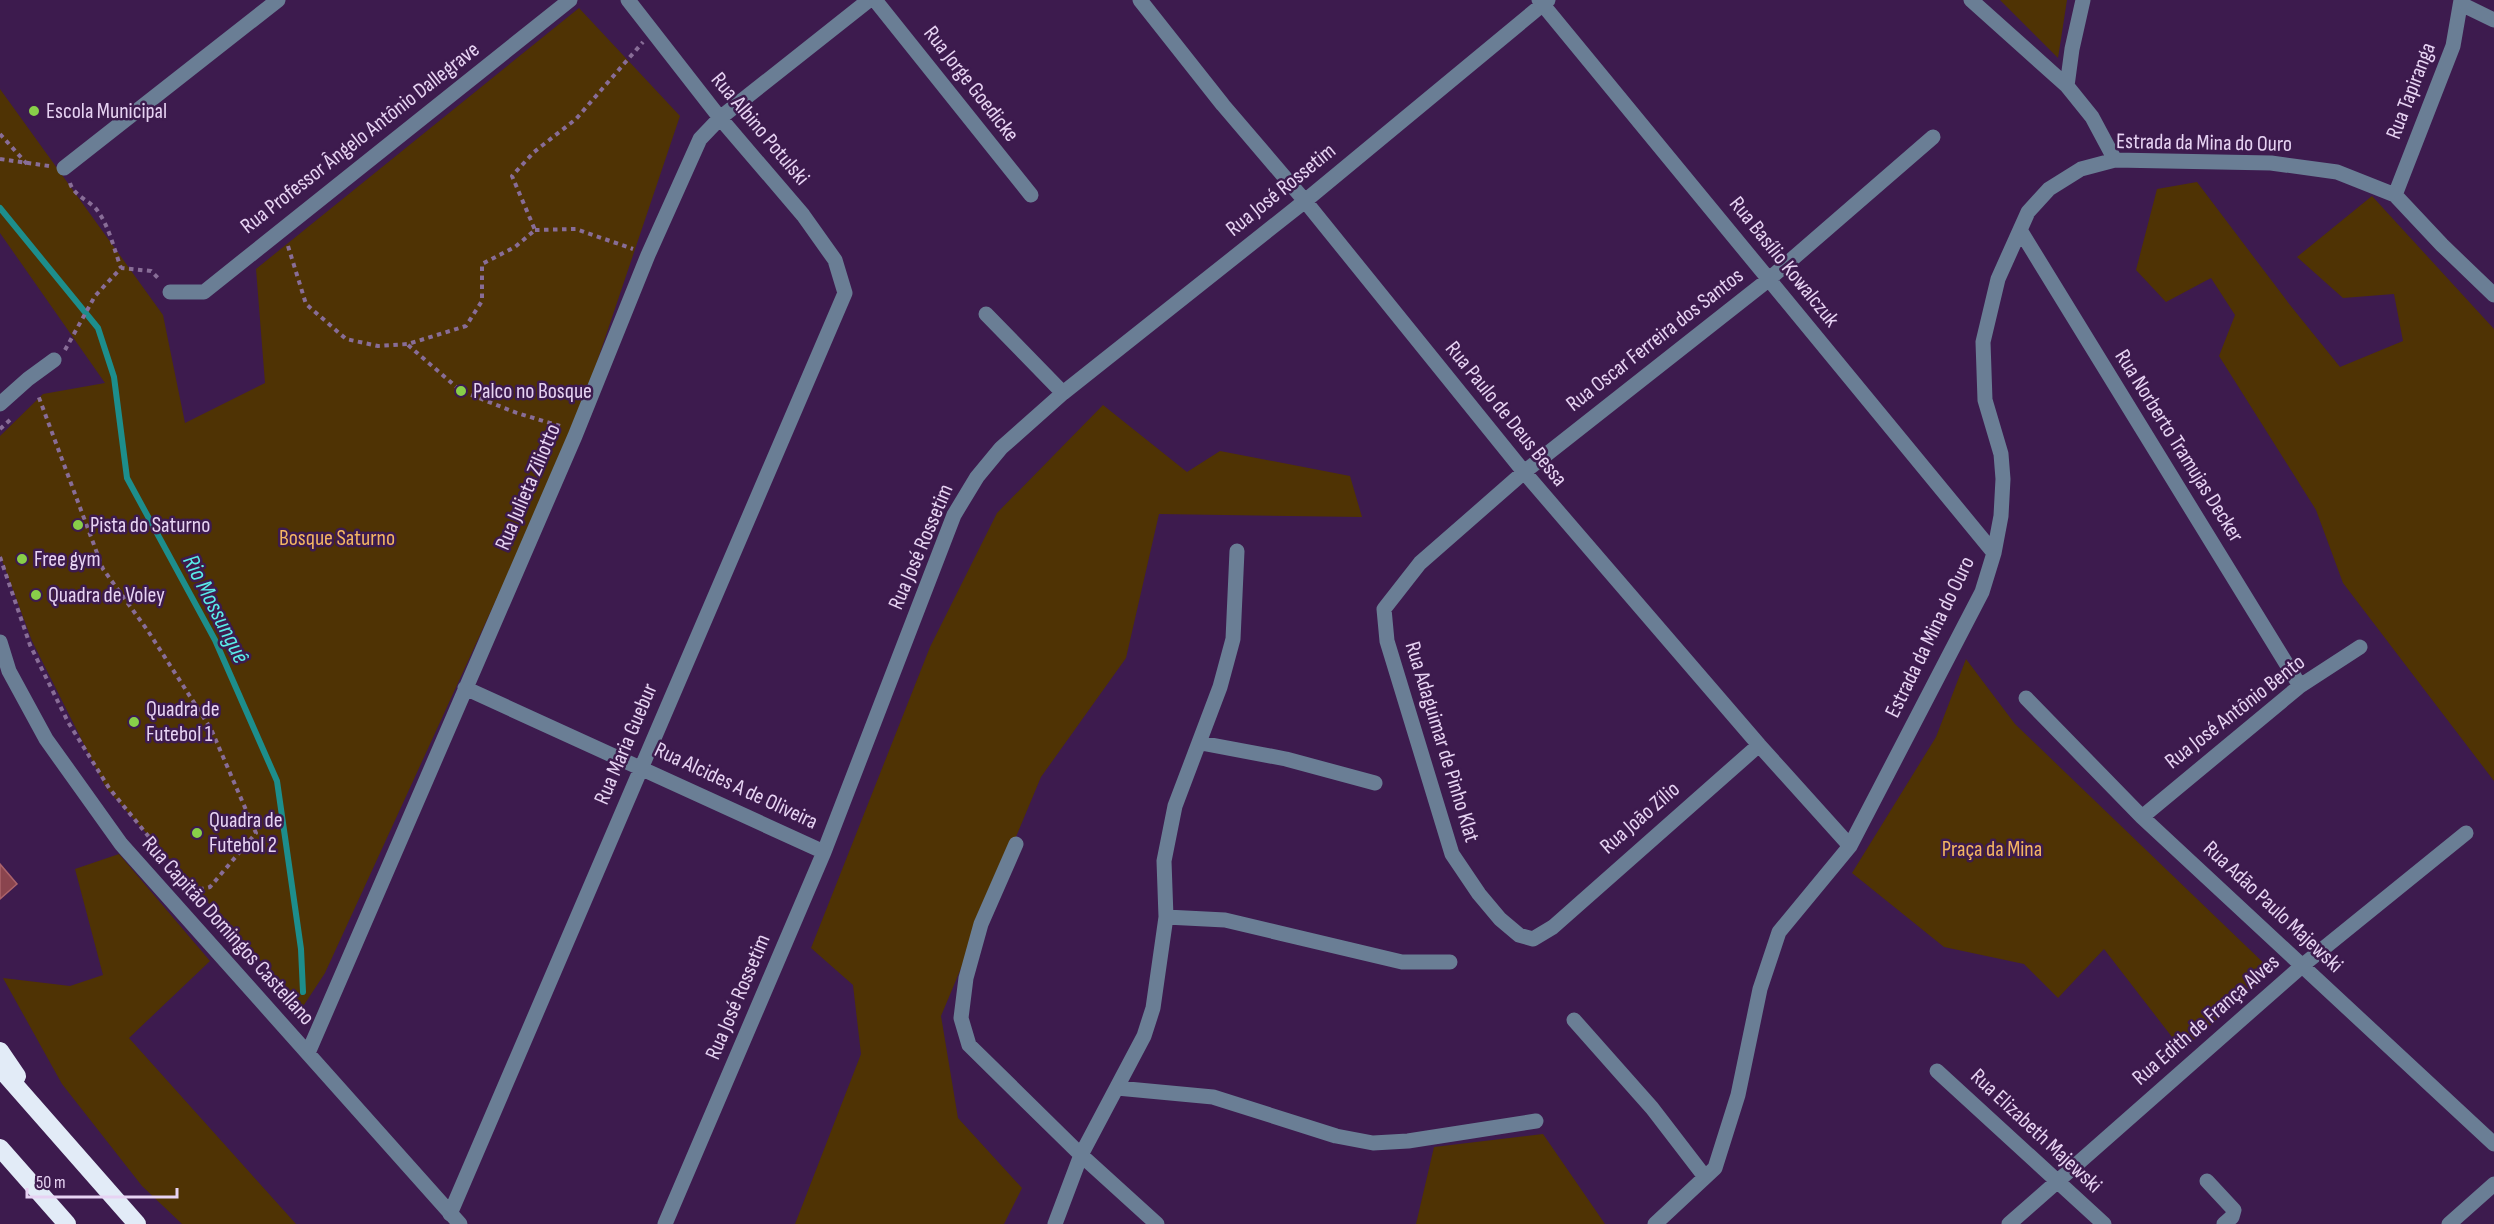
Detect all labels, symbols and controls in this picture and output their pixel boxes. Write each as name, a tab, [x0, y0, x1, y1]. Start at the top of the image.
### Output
street label: Rua Jorge Goedicke	[917, 21, 1025, 147]
street label: Rua Professor Ângelo Antônio Dallegrave	[235, 36, 485, 240]
street label: Rua Tapiranga	[2380, 39, 2442, 143]
street label: Rua Albino Potulski	[705, 67, 815, 191]
place label: Escola Municipal	[46, 98, 167, 125]
marker: Escola Municipal	[27, 104, 41, 118]
street label: Estrada da Mina do Ouro	[2116, 128, 2292, 158]
street label: Rua José Rossetim	[1221, 138, 1341, 242]
street label: Rua Basílio Kowalczuk	[1723, 191, 1845, 333]
street label: Rua Oscar Ferreira dos Santos	[1561, 262, 1749, 418]
street label: Rua Paulo de Deus Bessa	[1439, 336, 1573, 492]
street label: Rua Norberto Tramujas Decker	[2109, 345, 2249, 547]
place label: Palco no Bosque	[473, 378, 592, 405]
marker: Palco no Bosque	[454, 384, 468, 398]
street label: Rua Julieta Ziliotto	[489, 420, 567, 554]
street label: Rua José Rossetim	[882, 480, 960, 614]
place label: Pista do Saturno	[90, 512, 210, 539]
marker: Pista do Saturno	[71, 518, 85, 532]
park label: Bosque Saturno	[279, 525, 395, 552]
place label: Free gym	[34, 546, 101, 573]
water label: Rio Mossunguê	[176, 550, 256, 668]
marker: Free gym	[15, 552, 29, 566]
street label: Estrada da Mina do Ouro	[1879, 552, 1981, 722]
place label: Quadra de Voley	[48, 582, 165, 609]
marker: Quadra de Voley	[29, 588, 43, 602]
street label: Rua Adaguimar de Pinho Klat	[1399, 639, 1485, 846]
street label: Rua José Antônio Bento	[2160, 649, 2310, 775]
street label: Rua Maria Guebur	[588, 679, 664, 809]
place label: Quadra de Futebol 1	[146, 696, 220, 748]
marker: Quadra de Futebol 1	[127, 715, 141, 729]
street label: Rua Alcides A de Oliveira	[650, 736, 822, 836]
street label: Rua João Zílio	[1595, 776, 1685, 860]
place label: Quadra de Futebol 2	[209, 807, 283, 859]
marker: Quadra de Futebol 2	[190, 826, 204, 840]
street label: Rua Capitão Domingos Castellano	[136, 831, 320, 1031]
street label: Rua Adão Paulo Majewski	[2198, 835, 2348, 979]
park label: Praça da Mina	[1942, 836, 2042, 863]
street label: Rua José Rossetim	[699, 930, 777, 1064]
street label: Rua Edith de França Alves	[2127, 949, 2285, 1091]
street label: Rua Elizabeth Majewski	[1965, 1063, 2107, 1199]
scale bar	[27, 1161, 177, 1199]
text: 50 m	[36, 1172, 66, 1193]

